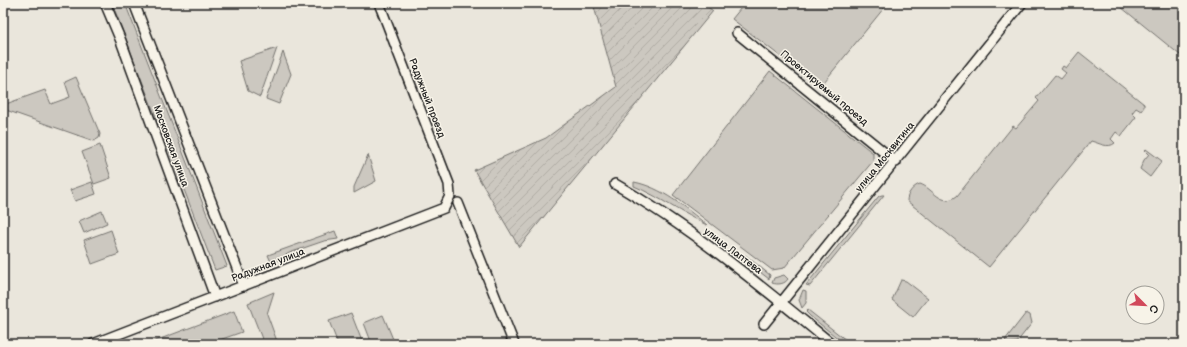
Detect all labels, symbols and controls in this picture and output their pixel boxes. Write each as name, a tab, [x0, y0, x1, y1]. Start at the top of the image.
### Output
street label: Проектируемый проезд	[778, 48, 870, 128]
street label: Радужный проезд	[406, 57, 448, 139]
street label: Московская улица	[151, 104, 191, 189]
street label: улица Москвитина	[853, 119, 917, 195]
street label: улица Лаптева	[702, 225, 765, 277]
street label: Радужная улица	[230, 246, 306, 284]
north arrow	[1125, 285, 1165, 325]
text: С	[1146, 303, 1161, 315]

